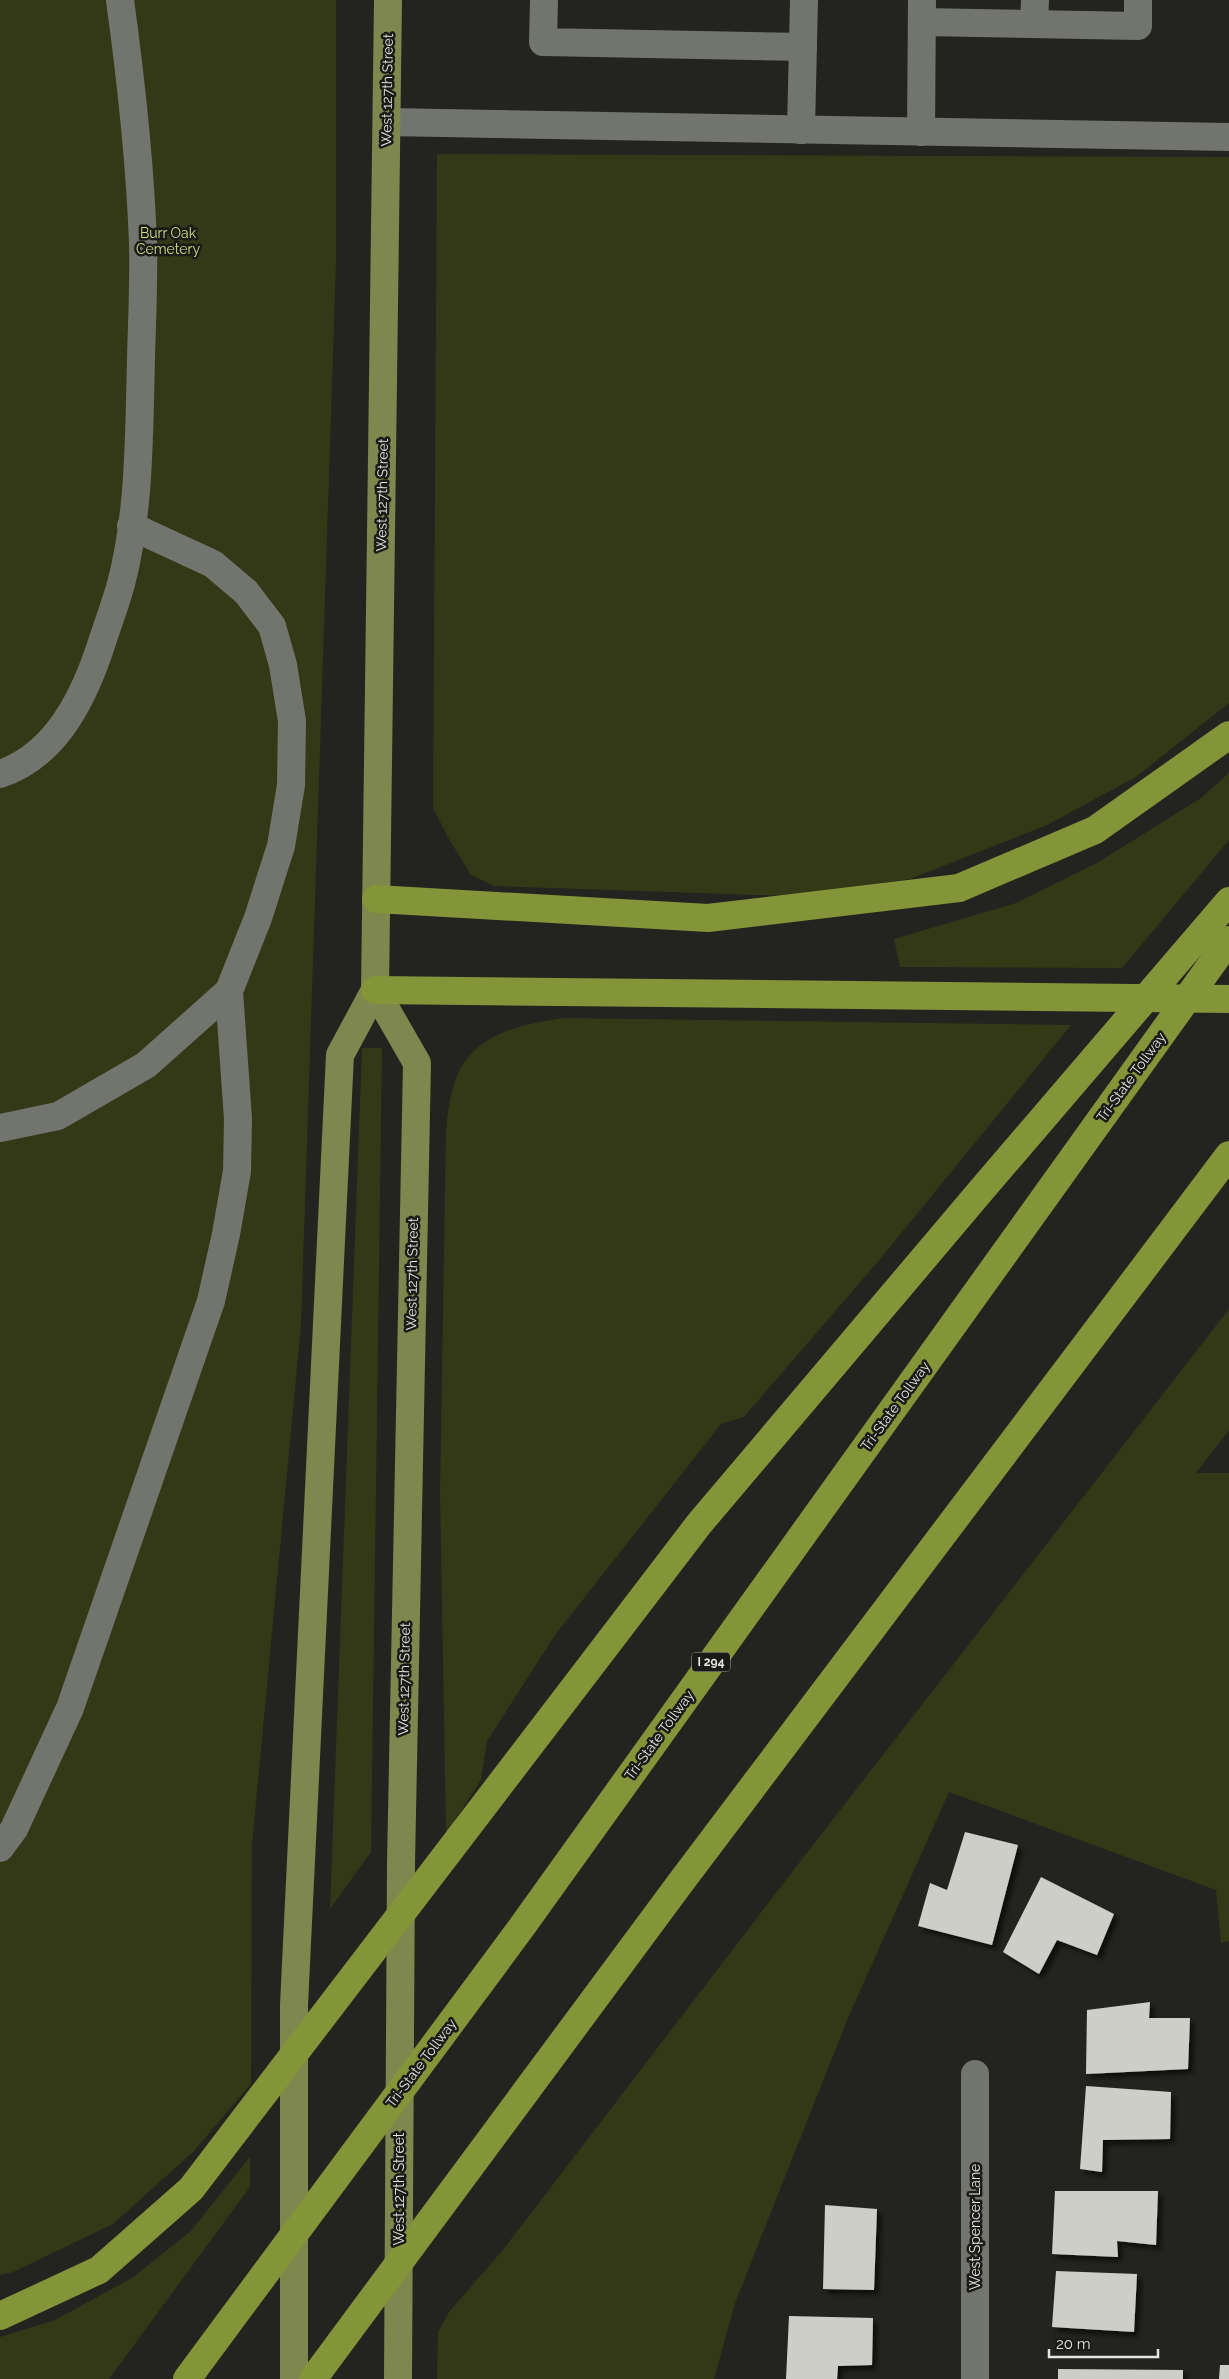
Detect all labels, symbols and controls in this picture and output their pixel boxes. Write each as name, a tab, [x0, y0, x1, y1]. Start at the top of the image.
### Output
street label: West 127th Street	[378, 33, 396, 147]
park label: Burr Oak Cemetery	[136, 225, 200, 257]
street label: West 127th Street	[373, 438, 391, 552]
street label: Tri-State Tollway	[1093, 1029, 1169, 1125]
street label: West 127th Street	[403, 1217, 421, 1331]
street label: Tri-State Tollway	[857, 1358, 933, 1454]
street label: West 127th Street	[395, 1622, 413, 1736]
road number: I 294	[692, 1652, 730, 1671]
street label: Tri-State Tollway	[621, 1687, 697, 1783]
street label: Tri-State Tollway	[383, 2015, 460, 2110]
street label: West 127th Street	[391, 2132, 407, 2245]
street label: West Spencer Lane	[967, 2164, 983, 2290]
scale bar	[1049, 2326, 1158, 2358]
text: 20 m	[1056, 2335, 1091, 2353]

